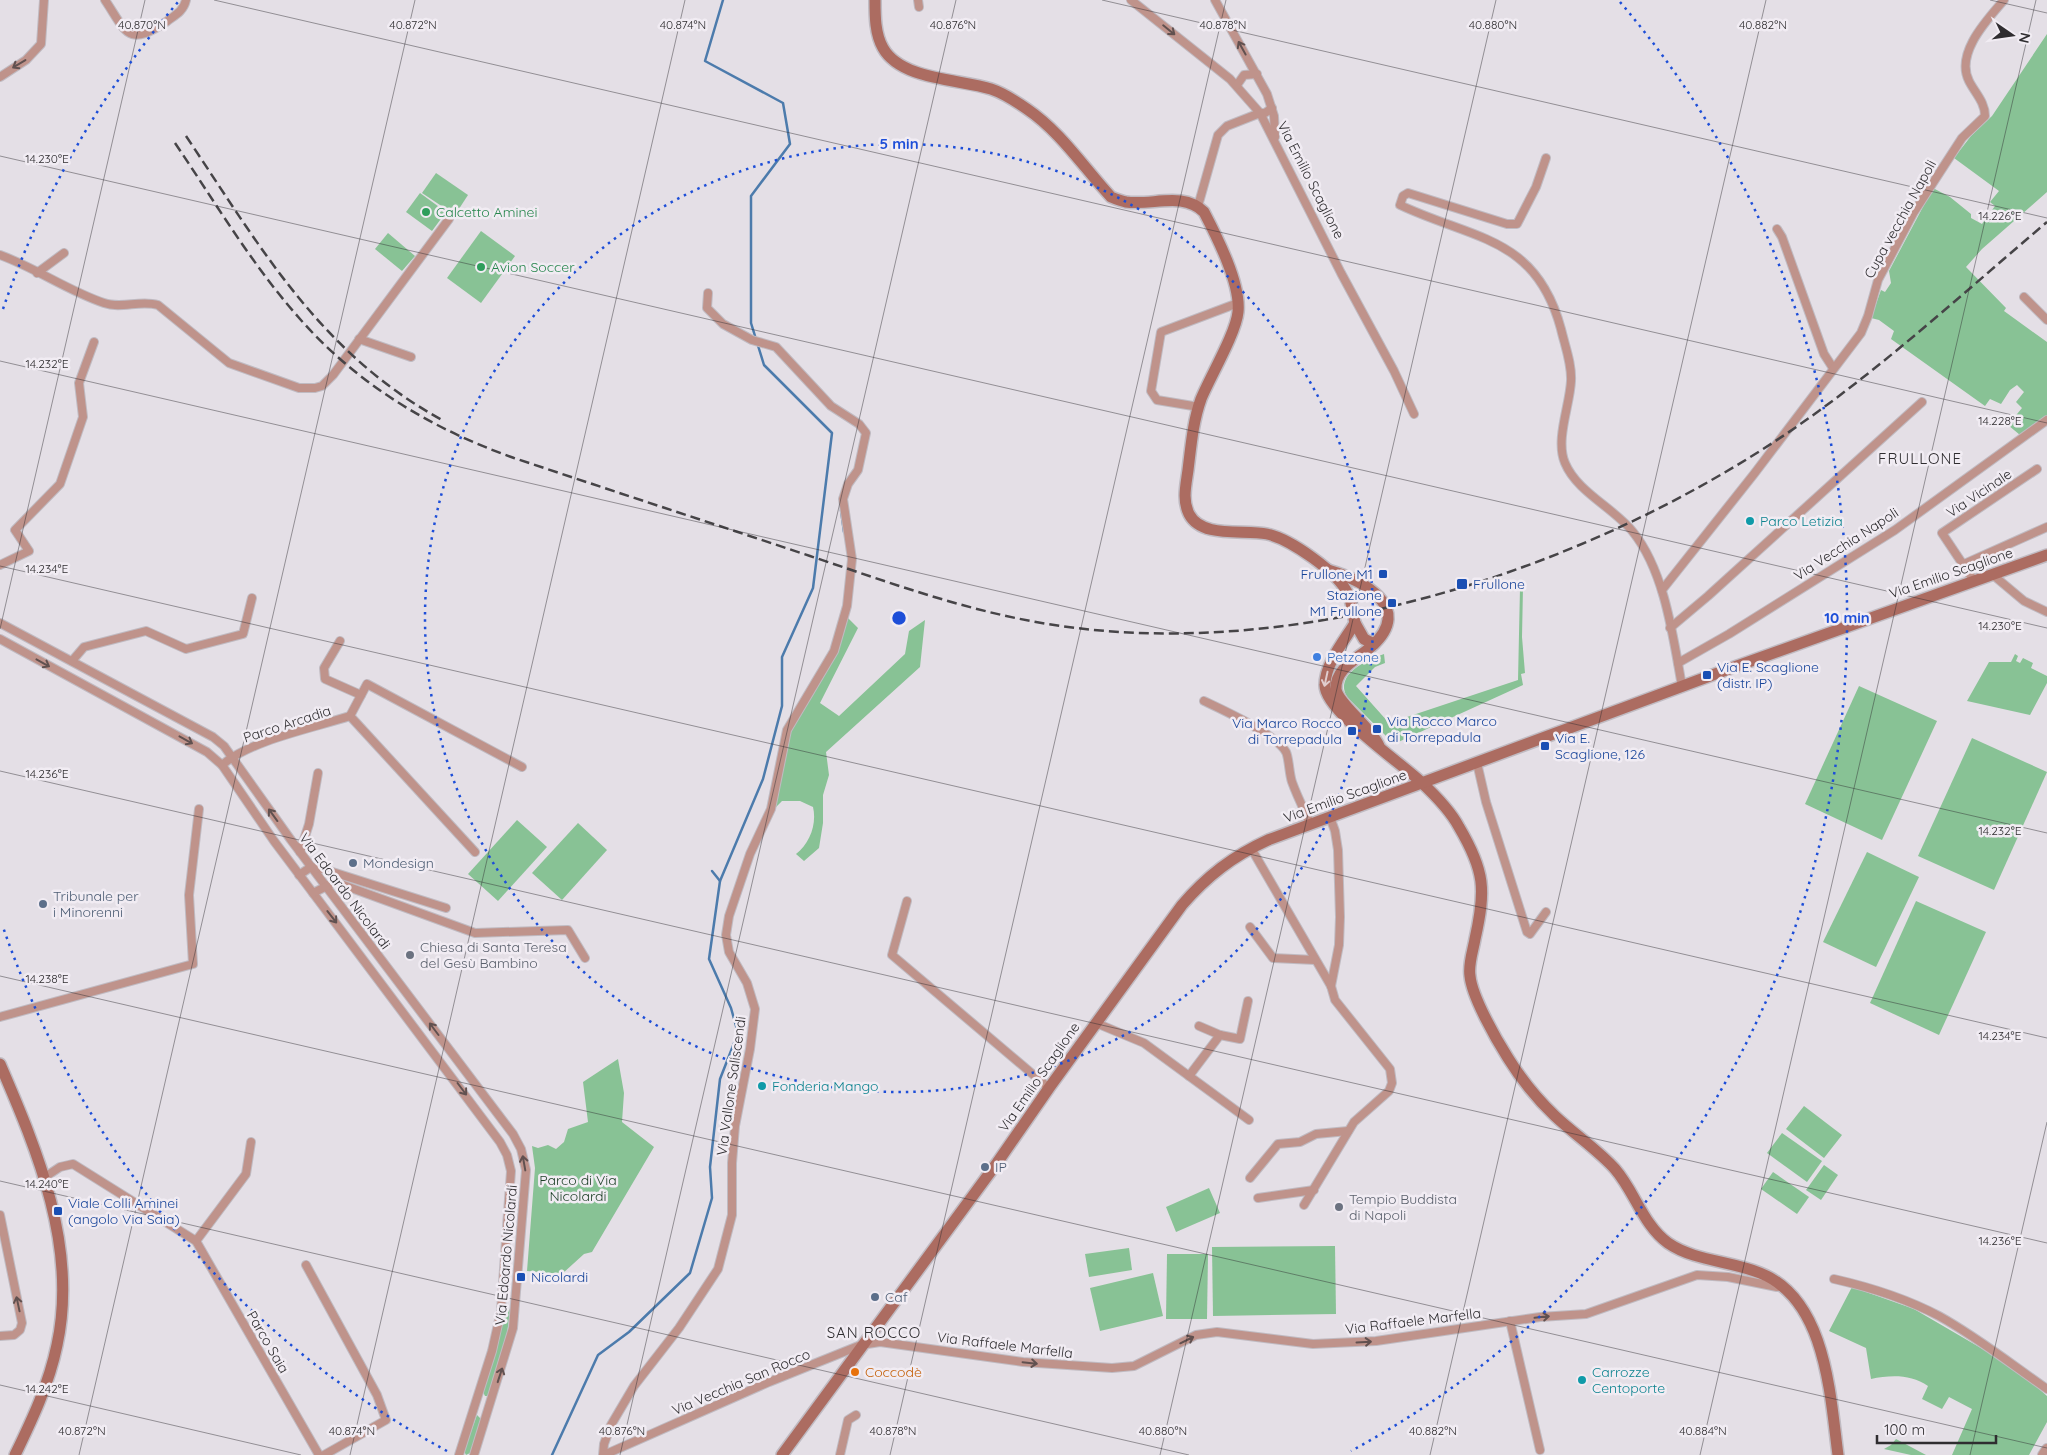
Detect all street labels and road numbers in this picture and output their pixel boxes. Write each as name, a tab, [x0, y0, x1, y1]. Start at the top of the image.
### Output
street label: Via Emilio Scaglione	[1274, 118, 1349, 242]
street label: Cupa vecchia Napoli	[1860, 157, 1940, 281]
street label: Via Vicinale	[1943, 465, 2015, 521]
street label: Via Vecchia Napoli	[1790, 503, 1902, 585]
street label: Via Emilio Scaglione	[1887, 543, 2015, 603]
street label: Parco Arcadia	[241, 701, 333, 747]
street label: Via Emilio Scaglione	[1281, 765, 1409, 827]
street label: Via Edoardo Nicolardi	[295, 829, 395, 953]
street label: Via Vallone Saliscendi	[712, 1015, 750, 1157]
street label: Via Emilio Scaglione	[994, 1019, 1084, 1135]
street label: Via Edoardo Nicolardi	[491, 1184, 521, 1326]
street label: Via Raffaele Marfella	[1344, 1304, 1482, 1338]
street label: Parco Saia	[243, 1308, 293, 1376]
street label: Via Raffaele Marfella	[936, 1328, 1074, 1362]
street label: Via Vecchia San Rocco	[669, 1345, 813, 1419]

